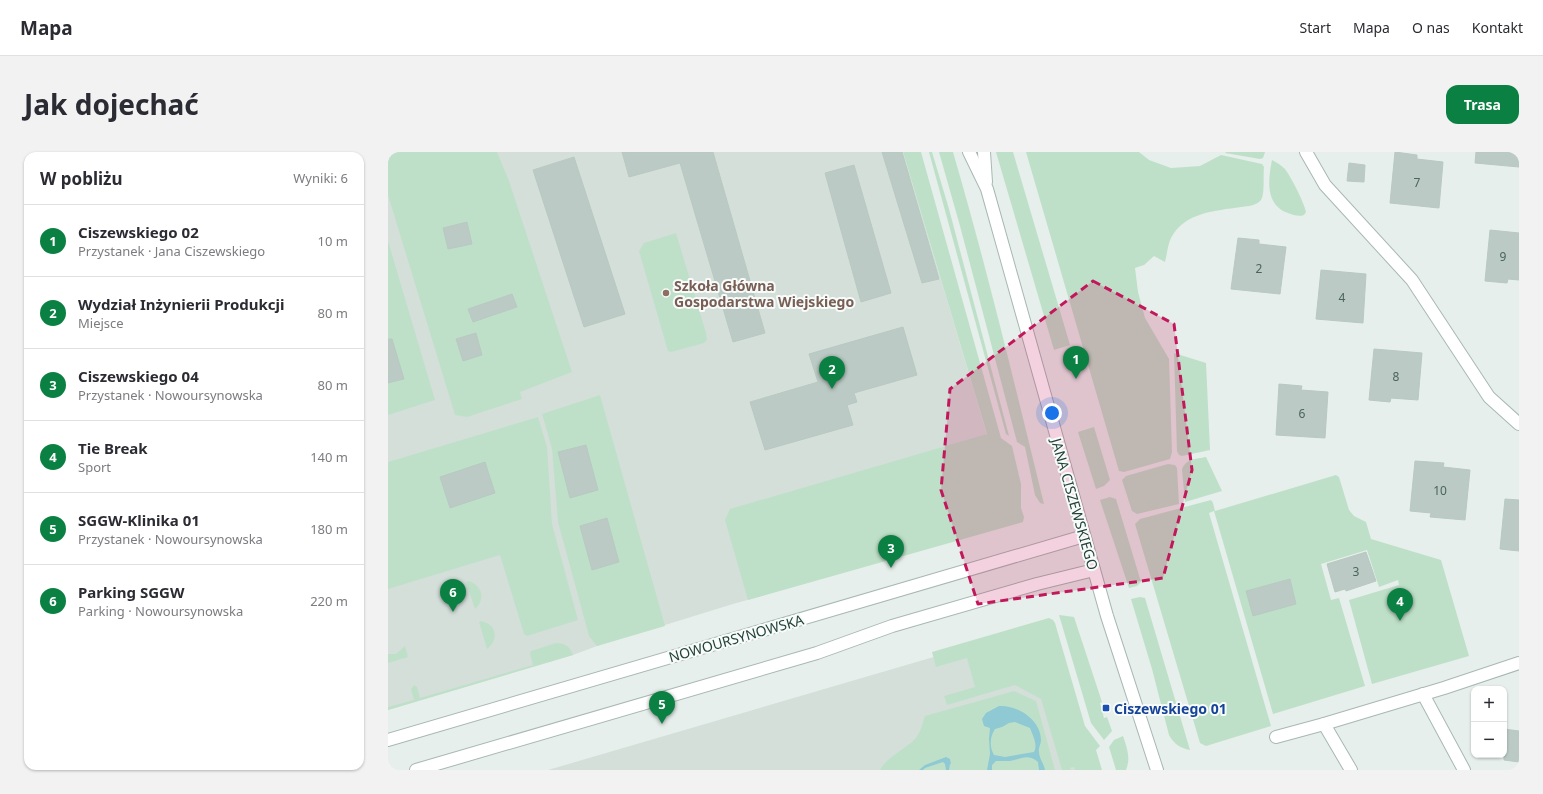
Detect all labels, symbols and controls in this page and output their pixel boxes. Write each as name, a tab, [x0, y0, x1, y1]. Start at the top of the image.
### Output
text: Mapa	[20, 15, 73, 41]
text: Start	[1300, 18, 1331, 37]
text: Mapa	[1353, 18, 1390, 37]
text: O nas	[1412, 18, 1450, 37]
text: Kontakt	[1472, 18, 1523, 37]
text: Jak dojechać	[24, 85, 199, 123]
button: Trasa	[1446, 85, 1519, 124]
text: W pobliżu	[40, 167, 123, 190]
text: Wyniki: 6	[293, 169, 348, 187]
house number: 7	[1414, 174, 1421, 191]
text: Ciszewskiego 02	[78, 222, 199, 242]
text: 1	[49, 232, 57, 250]
text: 10 m	[318, 232, 348, 250]
text: Przystanek · Jana Ciszewskiego	[78, 242, 265, 260]
house number: 9	[1500, 248, 1507, 265]
house number: 2	[1256, 260, 1263, 277]
place label: Szkoła Główna Gospodarstwa Wiejskiego	[674, 276, 854, 311]
marker: Szkoła Główna Gospodarstwa Wiejskiego	[661, 288, 671, 298]
house number: 4	[1339, 289, 1346, 306]
text: Wydział Inżynierii Produkcji	[78, 294, 285, 314]
text: 2	[49, 304, 57, 322]
text: 80 m	[318, 304, 348, 322]
text: Miejsce	[78, 314, 124, 332]
pin: 1	[1063, 346, 1089, 379]
pin: 2	[819, 356, 845, 389]
text: Ciszewskiego 04	[78, 366, 199, 386]
house number: 8	[1393, 368, 1400, 385]
text: 3	[49, 376, 57, 394]
text: 80 m	[318, 376, 348, 394]
text: Przystanek · Nowoursynowska	[78, 386, 263, 404]
your location	[1042, 403, 1062, 423]
house number: 6	[1299, 405, 1306, 422]
street label: JANA CISZEWSKIEGO	[1047, 434, 1103, 572]
text: Tie Break	[78, 438, 148, 458]
text: 4	[49, 448, 57, 466]
text: 140 m	[310, 448, 348, 466]
text: Sport	[78, 458, 111, 476]
house number: 10	[1433, 482, 1447, 499]
text: SGGW-Klinika 01	[78, 510, 200, 530]
text: 5	[49, 520, 57, 538]
text: 180 m	[310, 520, 348, 538]
text: Przystanek · Nowoursynowska	[78, 530, 263, 548]
pin: 3	[878, 535, 904, 568]
house number: 3	[1353, 563, 1360, 580]
pin: 6	[440, 579, 466, 612]
text: Parking SGGW	[78, 582, 184, 602]
pin: 4	[1387, 588, 1413, 621]
text: 6	[49, 592, 57, 610]
text: 220 m	[310, 592, 348, 610]
text: Parking · Nowoursynowska	[78, 602, 243, 620]
street label: NOWOURSYNOWSKA	[666, 610, 806, 666]
map controls	[1471, 686, 1507, 758]
button: +	[1471, 686, 1507, 722]
pin: 5	[649, 691, 675, 724]
place label: Ciszewskiego 01	[1114, 699, 1227, 718]
marker: Ciszewskiego 01	[1101, 703, 1111, 713]
button: −	[1471, 722, 1507, 758]

